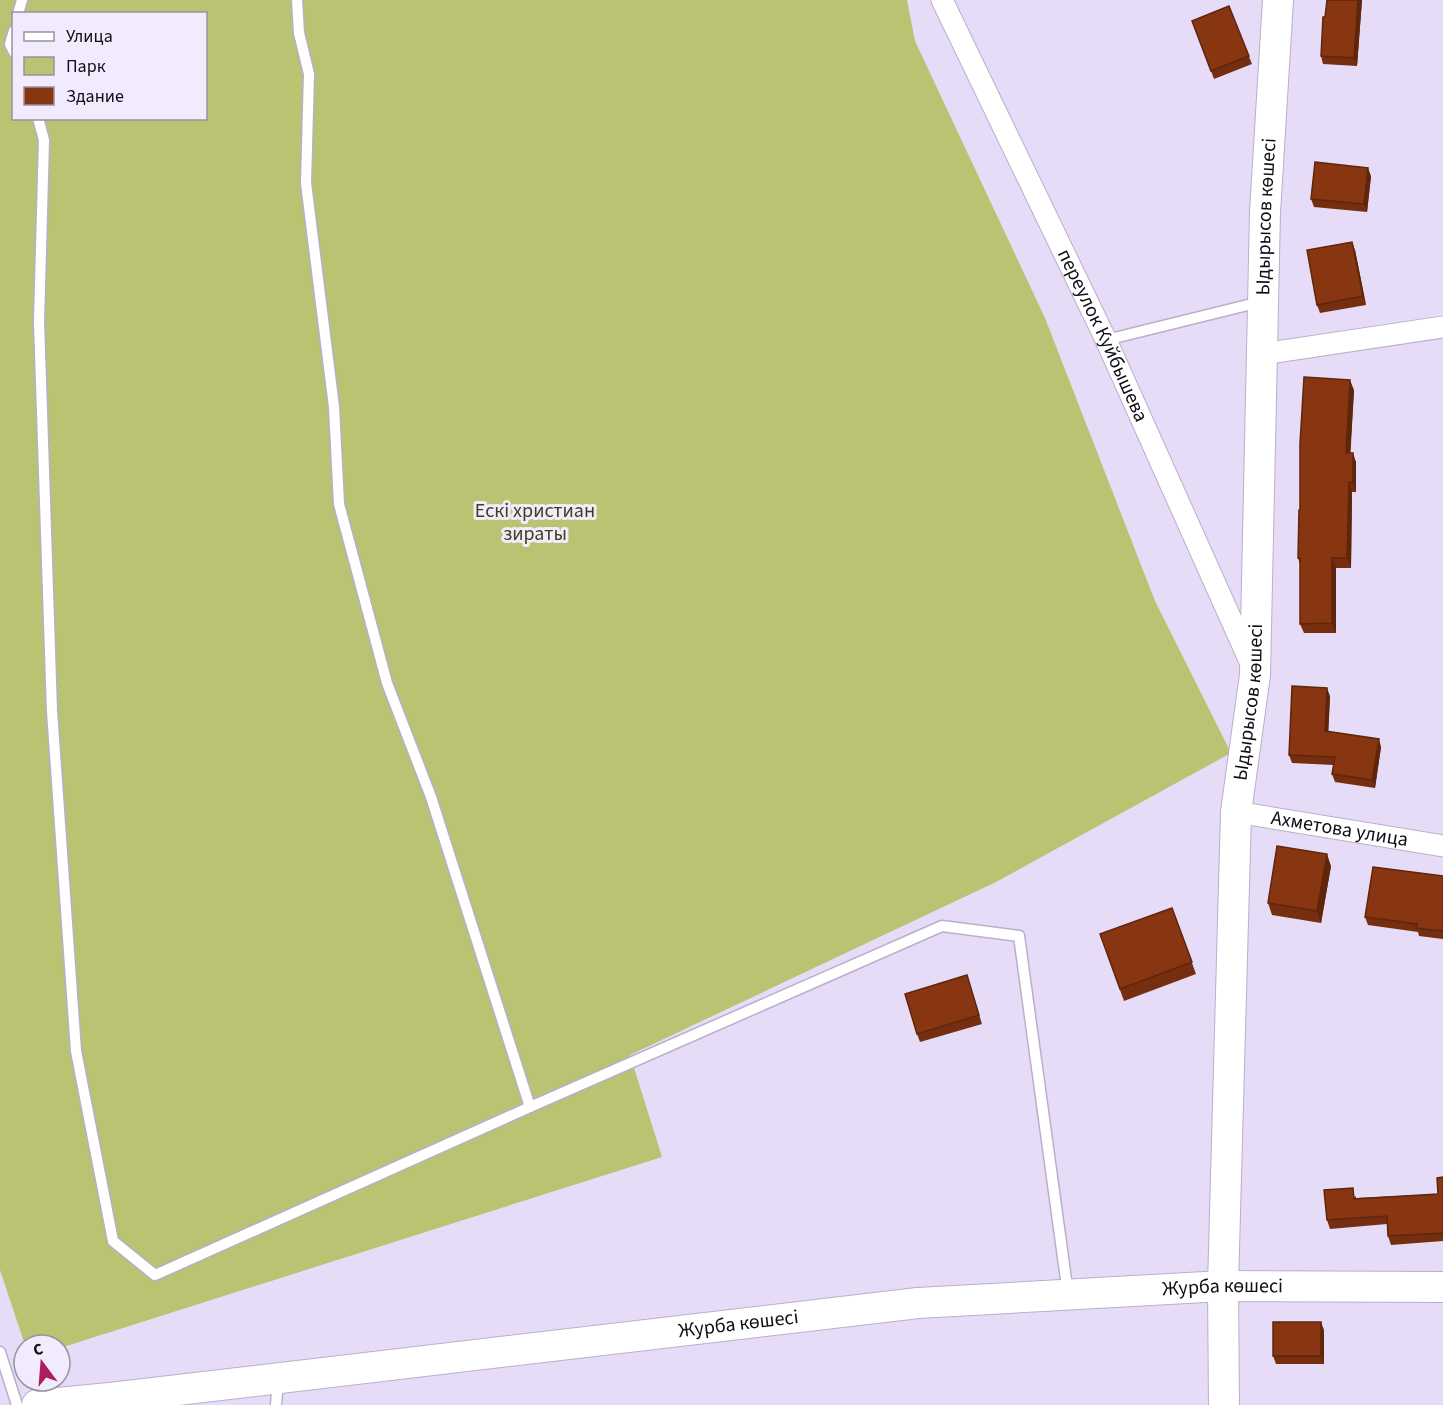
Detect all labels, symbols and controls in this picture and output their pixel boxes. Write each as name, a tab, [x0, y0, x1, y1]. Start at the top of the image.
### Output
legend	[12, 12, 207, 120]
text: Улица	[66, 24, 113, 49]
text: Парк	[66, 54, 106, 79]
text: Здание	[66, 84, 124, 109]
street label: Ыдырысов көшесі	[1249, 137, 1284, 296]
street label: переулок Куйбышева	[1050, 244, 1155, 427]
park label: Ескі христиан зираты	[475, 497, 595, 548]
street label: Ыдырысов көшесі	[1227, 623, 1270, 782]
street label: Ахметова улица	[1269, 804, 1410, 854]
street label: Журба көшесі	[1162, 1272, 1283, 1303]
street label: Журба көшесі	[677, 1303, 800, 1345]
north arrow	[12, 1333, 72, 1393]
text: С	[31, 1338, 46, 1361]

